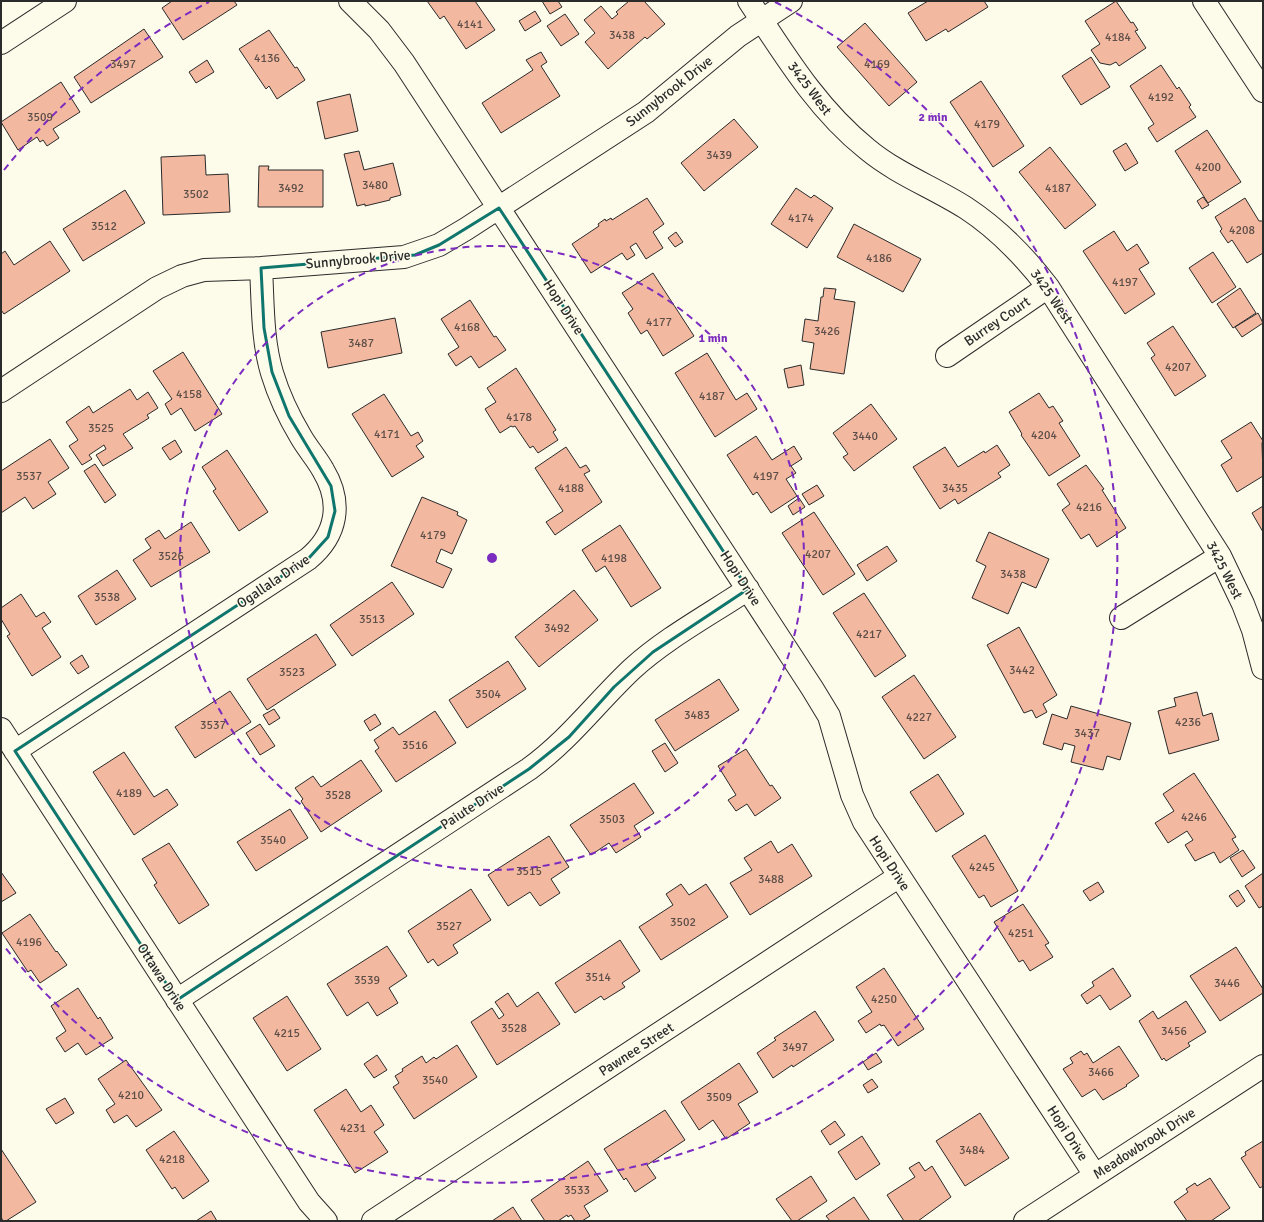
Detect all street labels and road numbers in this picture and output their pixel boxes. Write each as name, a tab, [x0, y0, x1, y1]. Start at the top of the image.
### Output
street label: Sunnybrook Drive	[623, 52, 716, 131]
street label: 3425 West	[784, 58, 835, 119]
street label: Sunnybrook Drive	[305, 246, 411, 273]
street label: 3425 West	[1027, 266, 1077, 327]
street label: Hopi Drive	[539, 276, 588, 338]
street label: Burrey Court	[961, 293, 1034, 350]
street label: 3425 West	[1203, 538, 1246, 602]
street label: Hopi Drive	[716, 547, 765, 609]
street label: Ogallala Drive	[233, 551, 313, 612]
street label: Paiute Drive	[437, 780, 507, 833]
street label: Hopi Drive	[865, 832, 914, 894]
street label: Ottawa Drive	[133, 940, 190, 1014]
street label: Pawnee Street	[596, 1019, 677, 1080]
street label: Hopi Drive	[1043, 1102, 1092, 1164]
street label: Meadowbrook Drive	[1090, 1104, 1199, 1183]

